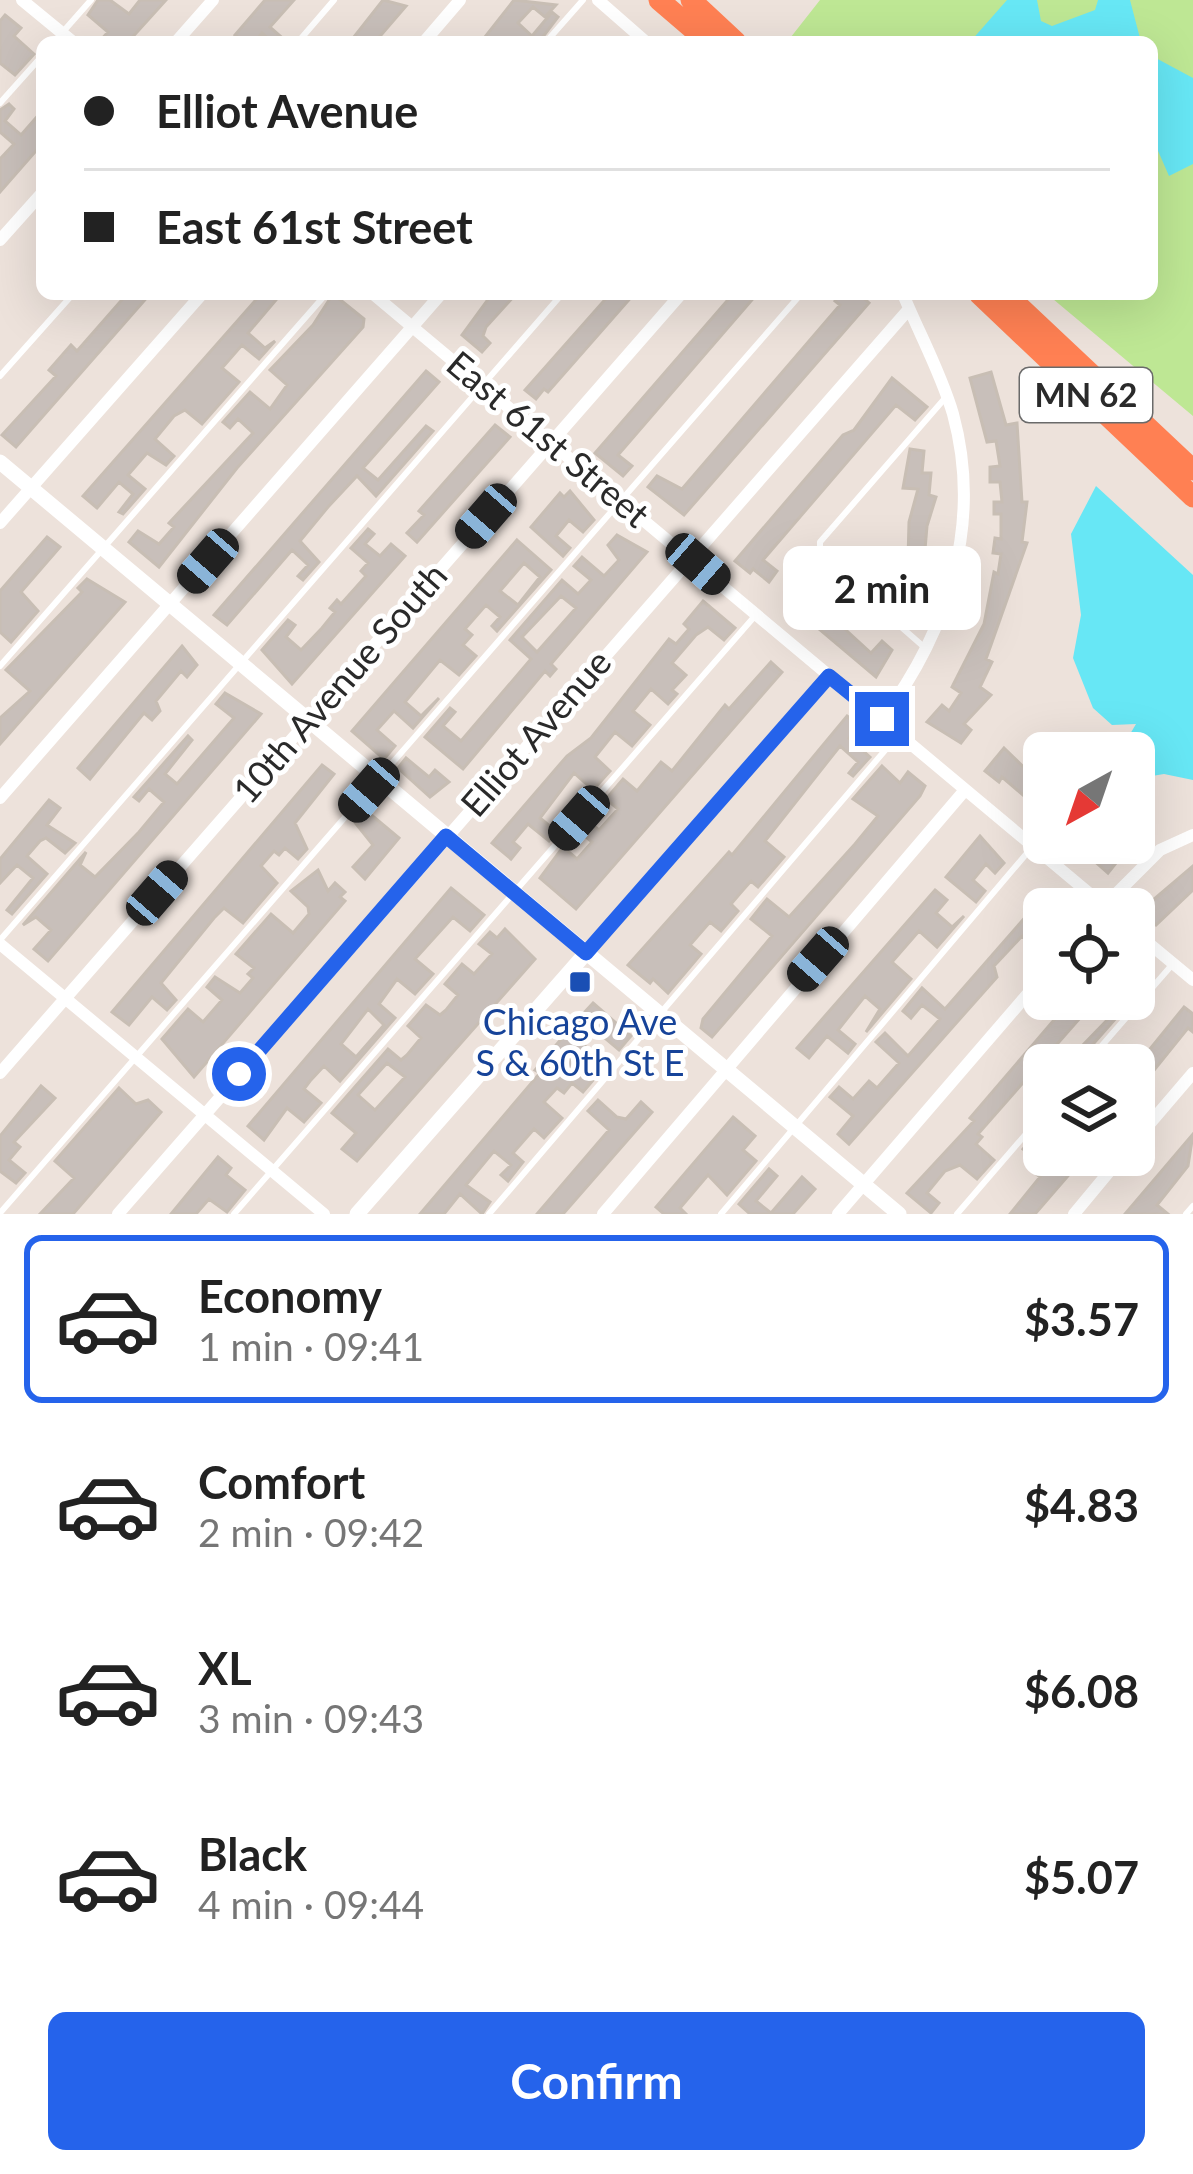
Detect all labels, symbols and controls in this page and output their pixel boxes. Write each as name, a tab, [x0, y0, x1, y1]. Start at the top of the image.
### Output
text: Elliot Avenue	[156, 84, 418, 138]
text: East 61st Street	[156, 200, 473, 254]
street label: East 61st Street	[439, 341, 659, 536]
road number: MN 62	[1020, 368, 1152, 422]
car	[449, 477, 523, 555]
car	[171, 522, 245, 600]
car	[659, 527, 737, 601]
callout: 2 min	[783, 545, 981, 629]
street label: 10th Avenue South	[223, 553, 456, 812]
text: 2 min	[834, 565, 930, 611]
street label: Elliot Avenue	[451, 640, 620, 825]
route end	[855, 692, 909, 746]
north arrow	[1023, 732, 1155, 864]
map controls	[1023, 732, 1155, 1176]
car	[332, 751, 406, 829]
car	[542, 779, 616, 857]
car	[120, 854, 194, 932]
button: locate	[1023, 888, 1155, 1020]
car	[781, 920, 855, 998]
marker: Chicago Ave S & 60th St E	[567, 969, 593, 995]
place label: Chicago Ave S & 60th St E	[475, 999, 685, 1084]
button: layers	[1023, 1044, 1155, 1176]
route start	[212, 1047, 266, 1101]
icon: car	[54, 1265, 162, 1373]
text: Economy	[198, 1269, 382, 1323]
text: $3.57	[1024, 1292, 1139, 1346]
text: 1 min · 09:41	[198, 1323, 424, 1369]
icon: car	[54, 1451, 162, 1559]
text: Comfort	[198, 1455, 365, 1509]
text: $4.83	[1024, 1478, 1139, 1532]
text: 2 min · 09:42	[198, 1509, 424, 1555]
icon: car	[54, 1637, 162, 1745]
text: XL	[198, 1641, 252, 1695]
text: $6.08	[1024, 1664, 1139, 1718]
text: 3 min · 09:43	[198, 1695, 424, 1741]
icon: car	[54, 1823, 162, 1931]
text: Black	[198, 1827, 307, 1881]
text: $5.07	[1024, 1850, 1139, 1904]
text: 4 min · 09:44	[198, 1881, 424, 1927]
button: Confirm	[48, 2012, 1145, 2150]

